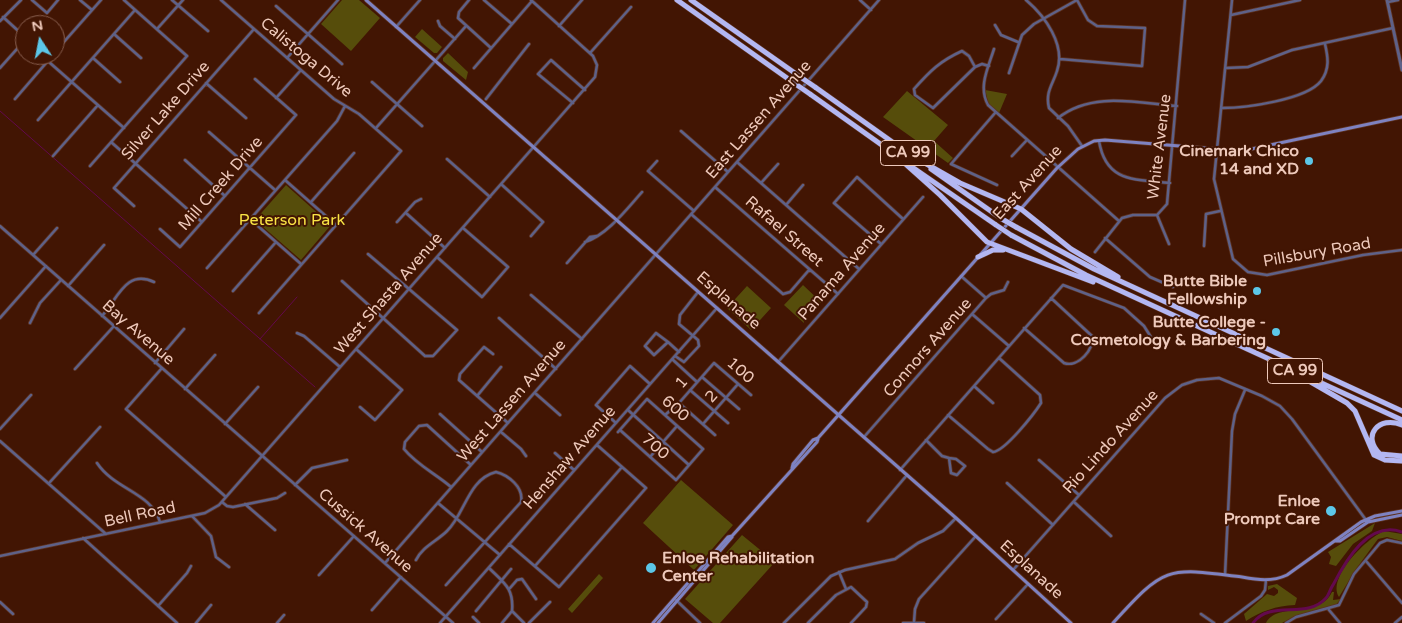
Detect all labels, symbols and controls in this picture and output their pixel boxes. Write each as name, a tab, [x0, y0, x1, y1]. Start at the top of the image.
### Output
street label: Calistoga Drive	[256, 14, 356, 102]
north arrow	[15, 15, 65, 65]
text: N	[30, 16, 44, 35]
street label: East Lassen Avenue	[702, 57, 816, 183]
street label: Silver Lake Drive	[118, 58, 214, 164]
street label: White Avenue	[1144, 93, 1176, 201]
street label: Mill Creek Drive	[175, 133, 267, 235]
road number: CA 99	[880, 140, 936, 166]
street label: East Avenue	[989, 142, 1067, 224]
place label: Cinemark Chico 14 and XD	[1179, 142, 1299, 180]
marker: Cinemark Chico 14 and XD	[1303, 155, 1315, 167]
street label: Rafael Street	[741, 193, 827, 271]
park label: Peterson Park	[239, 211, 345, 231]
street label: Panama Avenue	[794, 219, 890, 325]
street label: West Shasta Avenue	[331, 229, 447, 359]
street label: Pillsbury Road	[1262, 234, 1372, 272]
street label: Esplanade	[692, 268, 764, 334]
place label: Butte Bible Fellowship	[1163, 272, 1247, 310]
marker: Butte Bible Fellowship	[1251, 285, 1263, 297]
street label: Connors Avenue	[880, 295, 976, 401]
street label: Bay Avenue	[98, 296, 178, 370]
place label: Butte College - Cosmetology & Barbering	[1071, 313, 1266, 351]
marker: Butte College - Cosmetology & Barbering	[1270, 326, 1282, 338]
street label: West Lassen Avenue	[454, 336, 570, 466]
street label: 100	[722, 354, 758, 388]
road number: CA 99	[1268, 358, 1322, 384]
street label: 1	[671, 373, 693, 393]
street label: Rio Lindo Avenue	[1059, 386, 1163, 498]
street label: 2	[701, 387, 723, 407]
street label: 600	[657, 392, 693, 426]
street label: Henshaw Avenue	[520, 402, 620, 514]
street label: 700	[637, 430, 673, 464]
street label: Cussick Avenue	[314, 485, 416, 577]
place label: Enloe Prompt Care	[1224, 492, 1320, 530]
street label: Bell Road	[103, 498, 177, 532]
marker: Enloe Prompt Care	[1324, 504, 1338, 518]
street label: Esplanade	[995, 537, 1067, 603]
place label: Enloe Rehabilitation Center	[662, 549, 814, 587]
marker: Enloe Rehabilitation Center	[644, 561, 658, 575]

